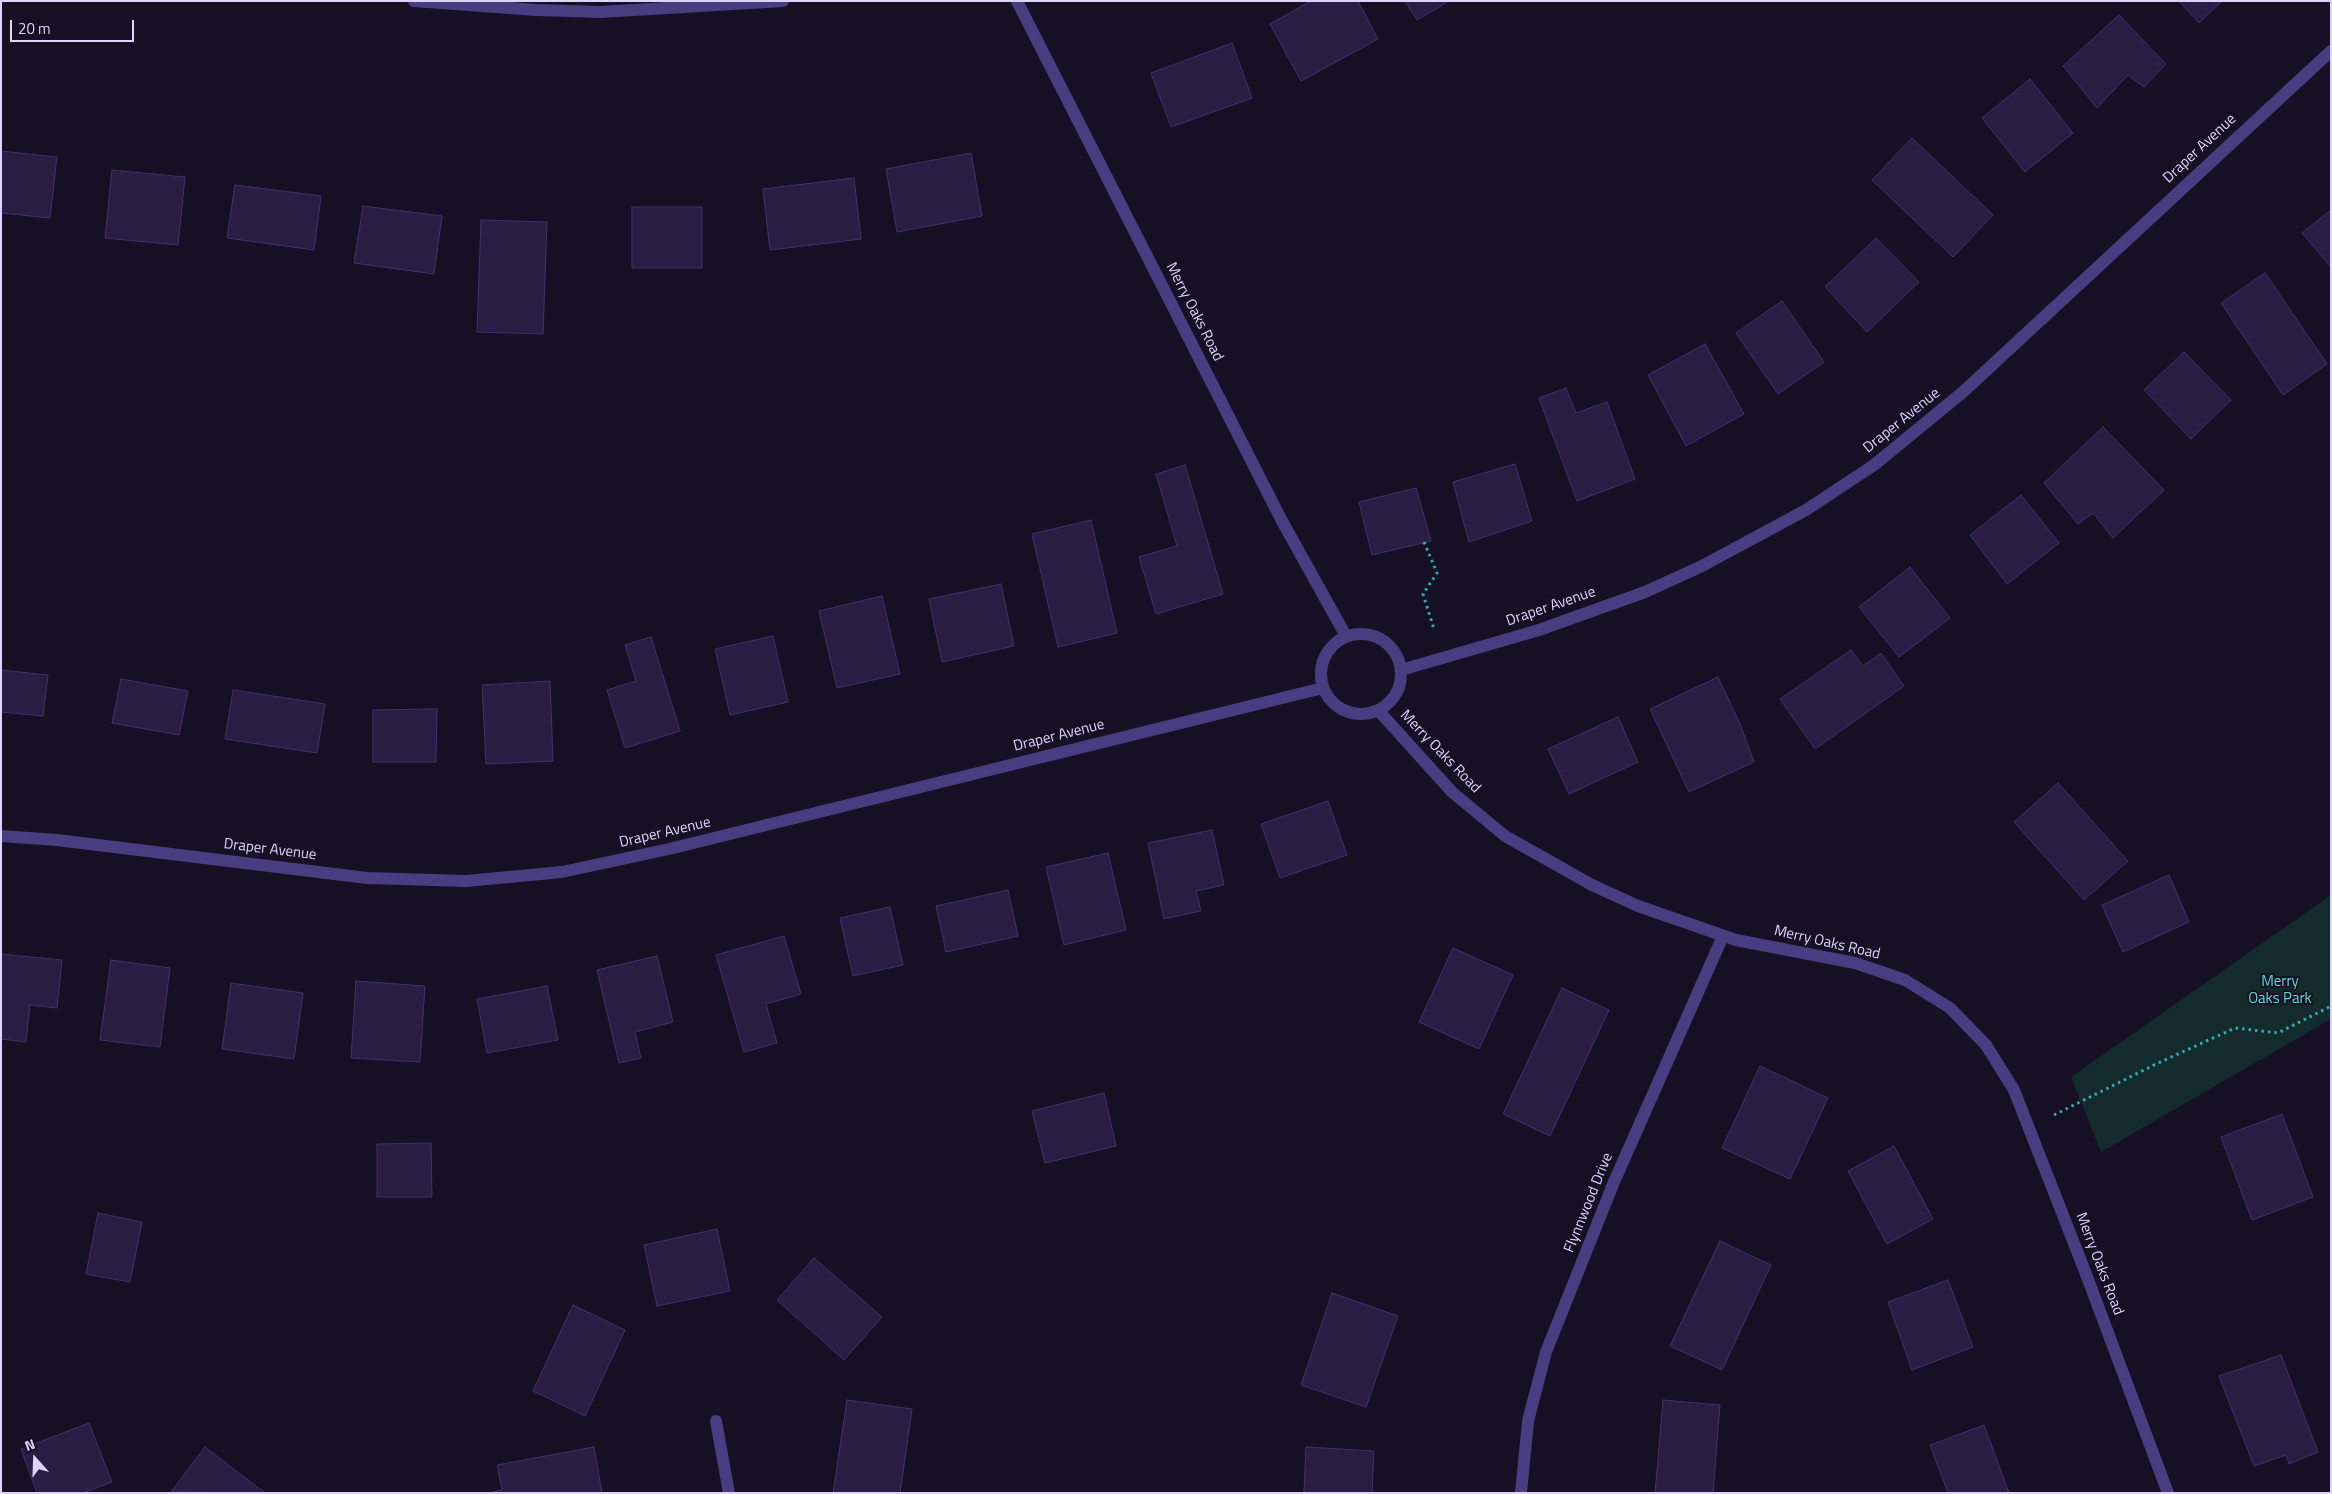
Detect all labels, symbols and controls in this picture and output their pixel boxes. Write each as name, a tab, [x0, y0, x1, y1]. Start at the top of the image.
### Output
scale bar	[12, 10, 136, 42]
text: 20 m	[18, 17, 51, 40]
street label: Draper Avenue	[2160, 111, 2240, 187]
street label: Merry Oaks Road	[1161, 260, 1227, 364]
street label: Draper Avenue	[1860, 385, 1944, 457]
street label: Draper Avenue	[1504, 583, 1598, 631]
street label: Merry Oaks Road	[1396, 707, 1484, 797]
street label: Draper Avenue	[1012, 716, 1106, 756]
street label: Draper Avenue	[618, 814, 712, 852]
street label: Draper Avenue	[223, 835, 317, 865]
street label: Merry Oaks Road	[1772, 922, 1882, 964]
park label: Merry Oaks Park	[2248, 973, 2312, 1008]
street label: Flynnwood Drive	[1561, 1151, 1617, 1255]
street label: Merry Oaks Road	[2071, 1210, 2127, 1318]
text: N	[22, 1433, 38, 1456]
north arrow	[10, 1434, 60, 1484]

